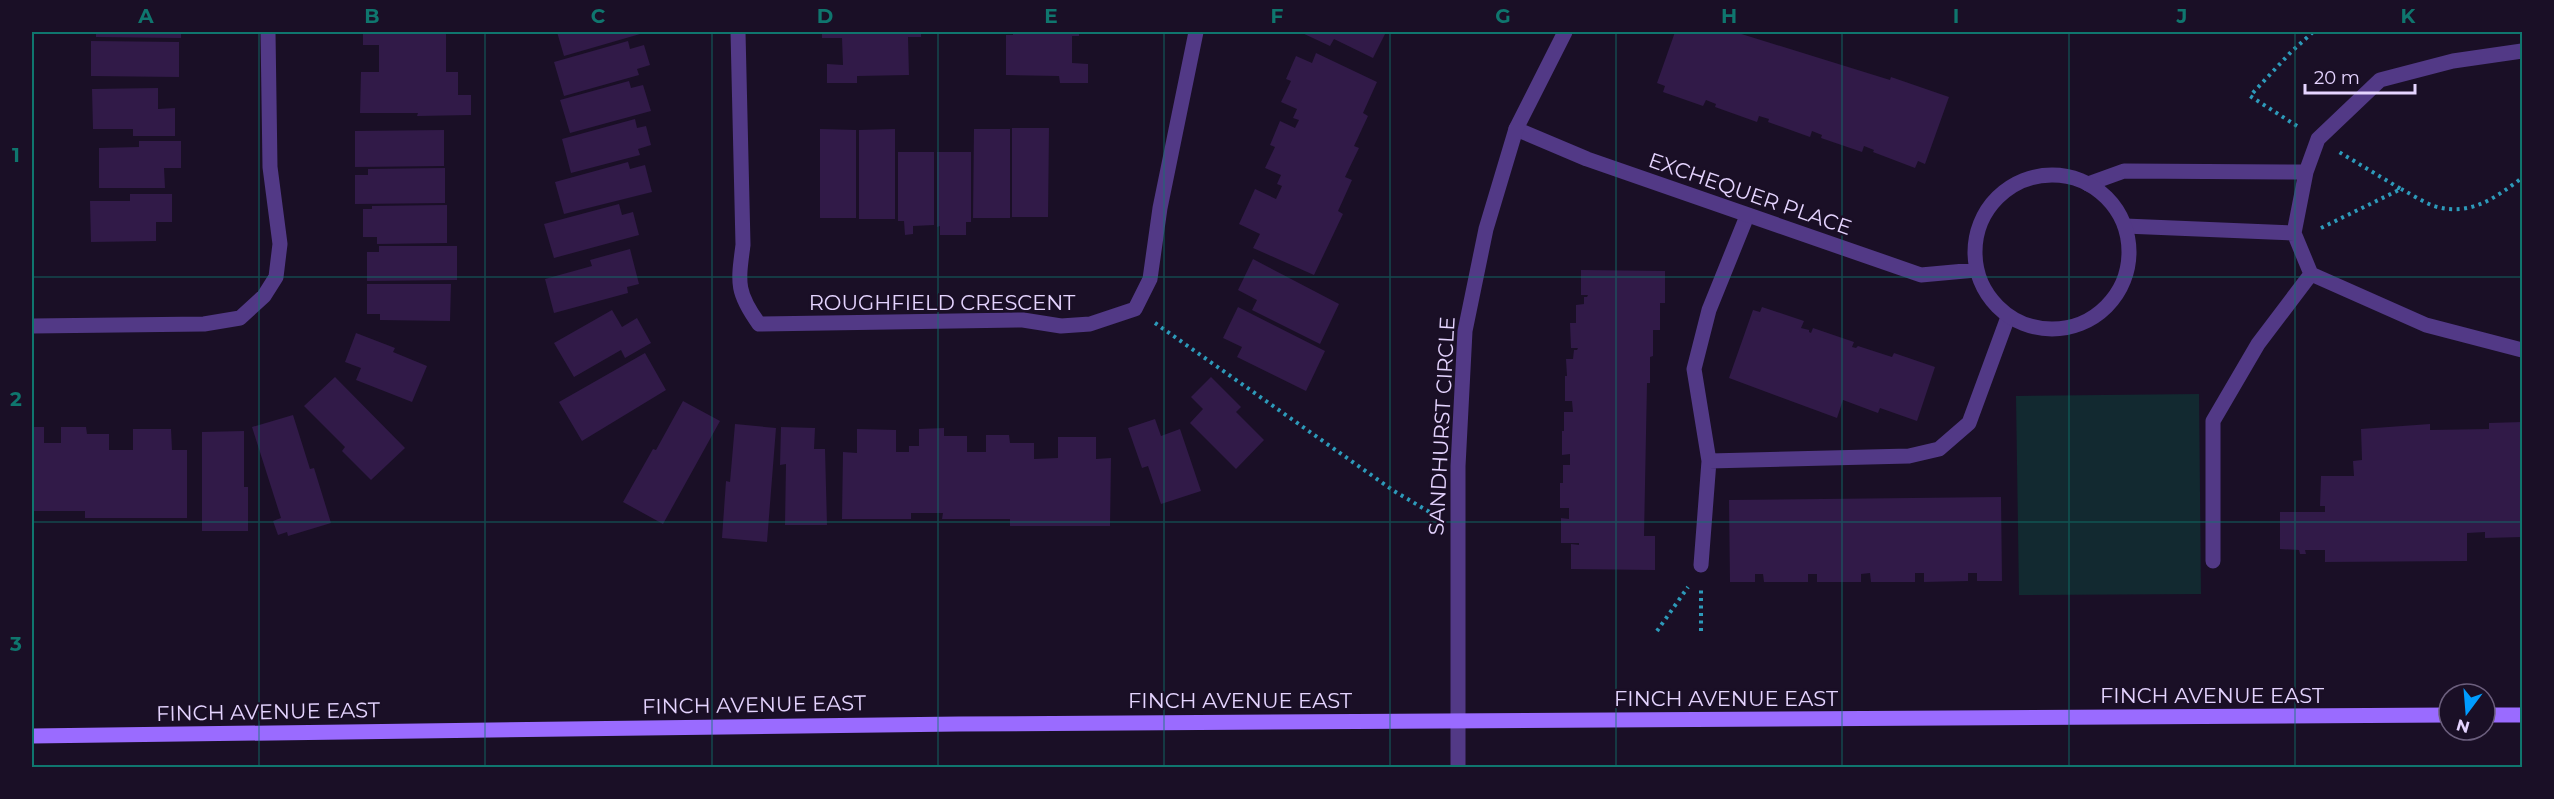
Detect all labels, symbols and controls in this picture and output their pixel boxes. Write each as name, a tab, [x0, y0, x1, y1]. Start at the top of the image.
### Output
text: A	[137, 4, 154, 28]
text: B	[364, 4, 380, 28]
text: C	[591, 4, 606, 28]
text: D	[817, 4, 833, 28]
text: E	[1044, 4, 1058, 28]
text: F	[1271, 4, 1284, 28]
text: G	[1495, 4, 1511, 28]
text: H	[1721, 4, 1737, 28]
text: I	[1953, 4, 1959, 28]
text: J	[2176, 4, 2187, 28]
text: K	[2401, 4, 2417, 28]
scale bar	[2305, 57, 2414, 95]
text: 20 m	[2314, 67, 2360, 89]
text: 1	[12, 143, 20, 167]
street label: EXCHEQUER PLACE	[1645, 147, 1855, 240]
street label: ROUGHFIELD CRESCENT	[809, 290, 1075, 315]
street label: SANDHURST CIRCLE	[1423, 316, 1460, 536]
text: 2	[10, 387, 22, 411]
text: 3	[9, 632, 22, 656]
north arrow	[2437, 682, 2497, 742]
street label: FINCH AVENUE EAST	[2100, 683, 2324, 708]
street label: FINCH AVENUE EAST	[1614, 686, 1838, 711]
street label: FINCH AVENUE EAST	[1128, 688, 1352, 713]
street label: FINCH AVENUE EAST	[642, 690, 866, 719]
street label: FINCH AVENUE EAST	[156, 697, 380, 726]
text: N	[2454, 715, 2472, 737]

